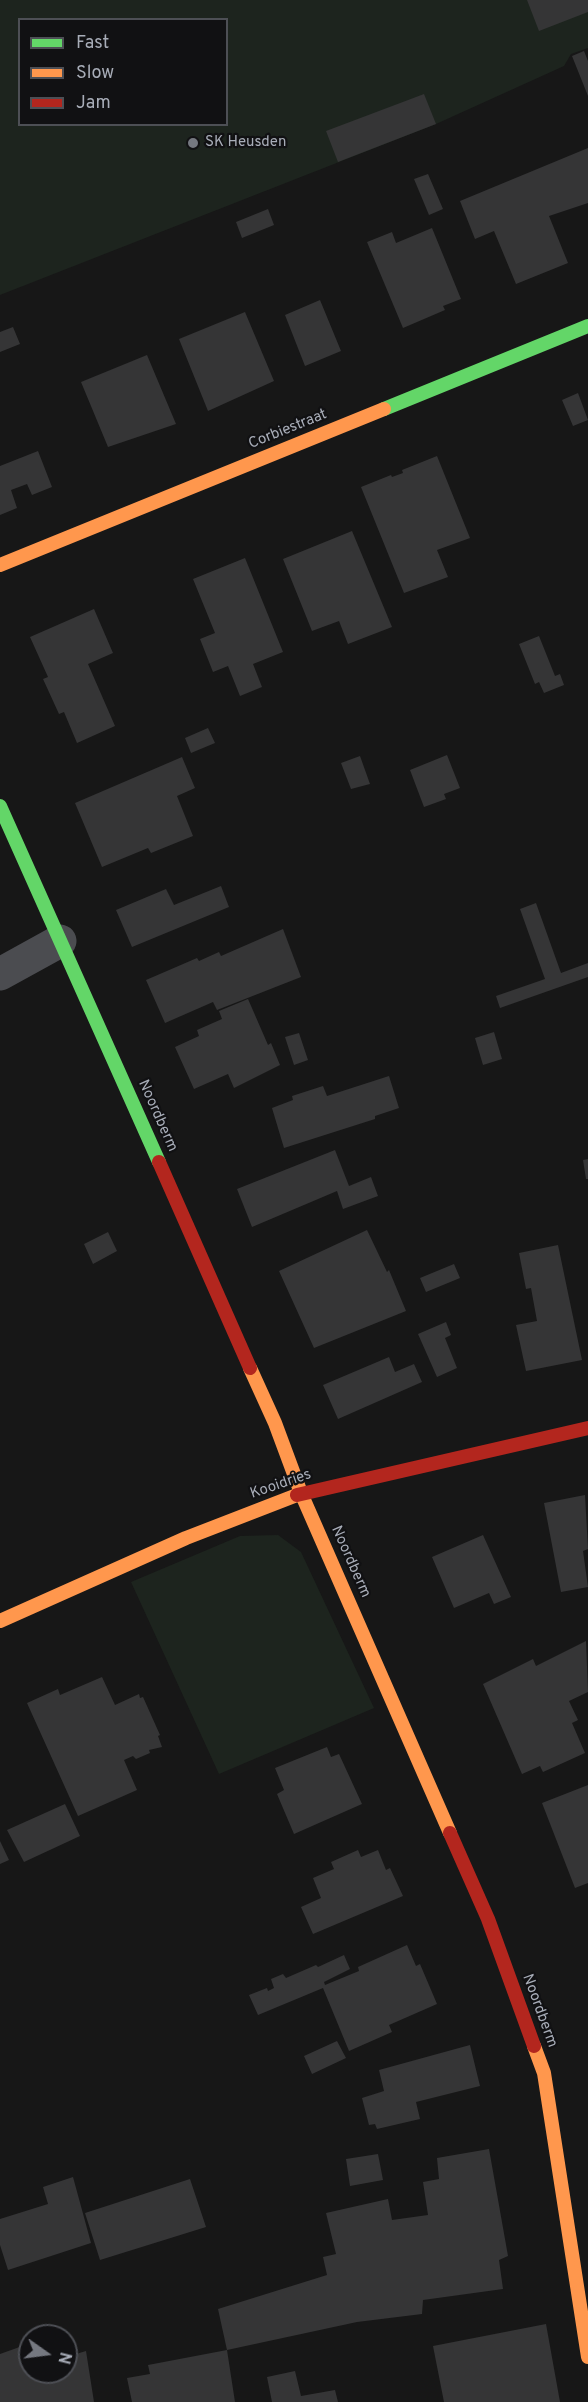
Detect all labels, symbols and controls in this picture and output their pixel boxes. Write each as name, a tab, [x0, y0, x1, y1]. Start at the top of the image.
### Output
legend	[18, 18, 228, 126]
text: Fast	[76, 32, 109, 55]
text: Slow	[76, 62, 114, 85]
text: Jam	[76, 92, 111, 115]
place label: SK Heusden	[205, 134, 286, 152]
marker: SK Heusden	[186, 136, 200, 150]
street label: Corbiestraat	[246, 406, 330, 454]
street label: Noordberm	[133, 1077, 181, 1155]
street label: Kooidries	[248, 1466, 314, 1504]
street label: Noordberm	[326, 1523, 374, 1601]
street label: Noordberm	[517, 1972, 561, 2050]
north arrow	[18, 2324, 78, 2384]
text: N	[52, 2350, 75, 2366]

